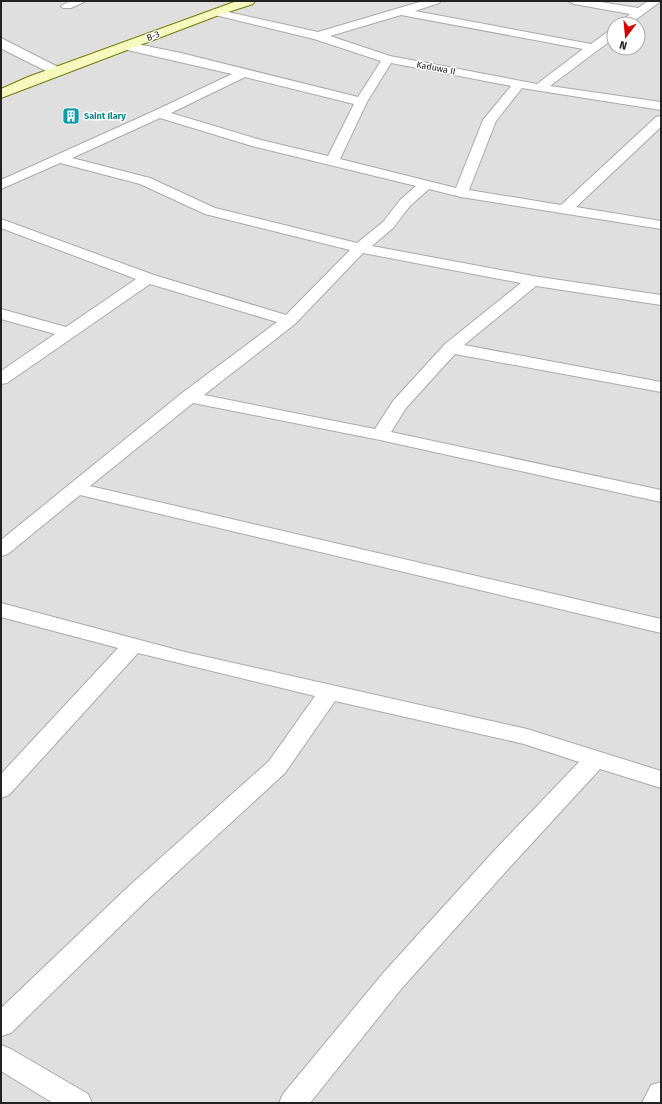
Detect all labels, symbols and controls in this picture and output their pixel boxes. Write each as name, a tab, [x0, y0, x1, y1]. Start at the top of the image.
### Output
north arrow	[606, 16, 646, 56]
street label: B-3	[145, 29, 161, 43]
text: N	[618, 38, 629, 52]
street label: Kaduwa II	[416, 59, 456, 77]
building icon: Saint Ilary	[61, 106, 81, 126]
place label: Saint Ilary	[84, 111, 126, 121]

